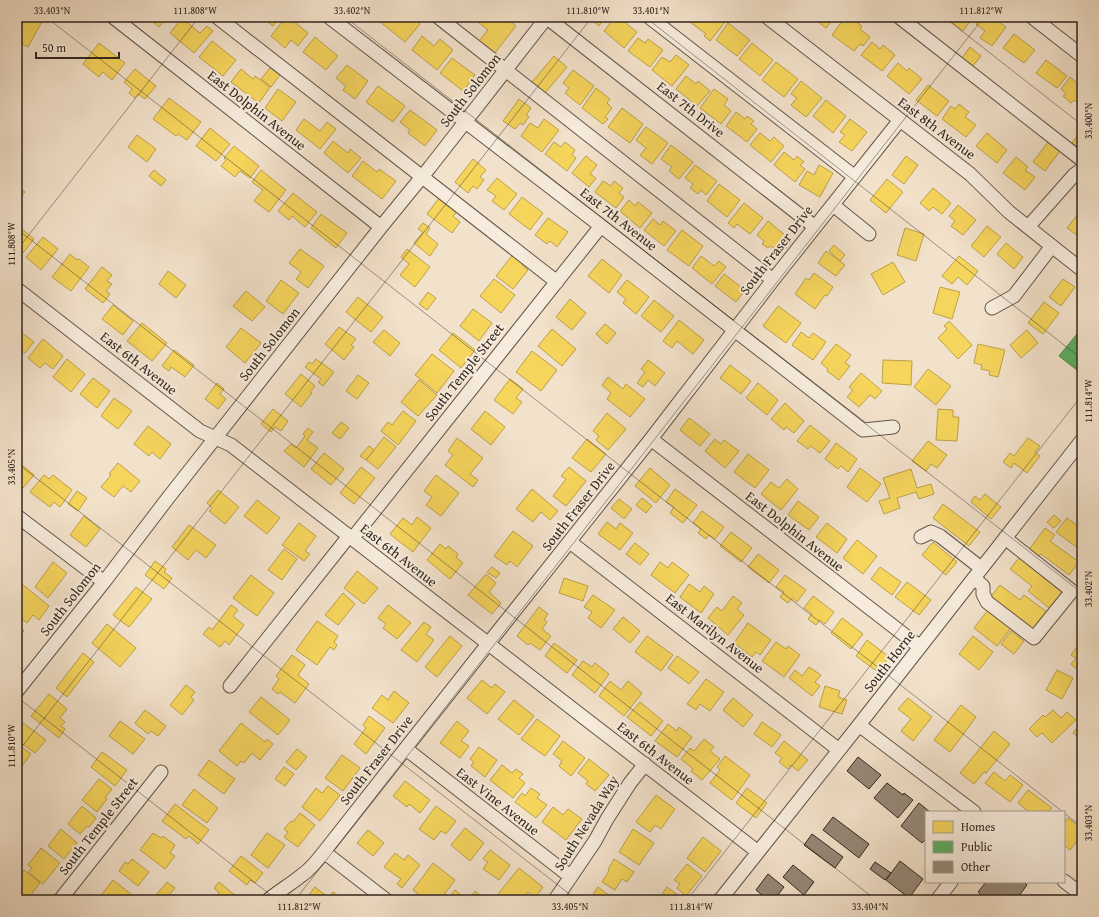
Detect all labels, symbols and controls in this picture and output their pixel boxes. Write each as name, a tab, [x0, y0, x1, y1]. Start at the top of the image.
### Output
text: 33.403°N	[34, 3, 71, 18]
text: 111.808°W	[173, 3, 217, 18]
text: 33.402°N	[334, 3, 371, 18]
text: 111.810°W	[566, 3, 610, 18]
text: 33.401°N	[633, 3, 670, 18]
text: 111.812°W	[959, 3, 1003, 18]
scale bar	[36, 34, 119, 60]
text: 50 m	[42, 39, 66, 56]
street label: South Solomon	[435, 49, 505, 131]
street label: East Dolphin Avenue	[203, 65, 311, 155]
street label: East 7th Drive	[653, 76, 730, 142]
street label: East 8th Avenue	[894, 92, 980, 164]
text: 33.400°N	[1081, 102, 1096, 139]
street label: East 7th Avenue	[576, 183, 662, 256]
street label: South Fraser Drive	[735, 201, 818, 299]
text: 111.808°W	[4, 222, 19, 266]
street label: South Solomon	[234, 303, 304, 385]
street label: South Temple Street	[419, 319, 509, 425]
street label: East 6th Avenue	[96, 327, 182, 400]
text: 111.814°W	[1081, 379, 1096, 423]
text: 33.405°N	[4, 448, 19, 485]
street label: South Fraser Drive	[537, 457, 620, 555]
street label: East Dolphin Avenue	[741, 486, 849, 576]
street label: East 6th Avenue	[356, 519, 442, 592]
street label: South Solomon	[35, 558, 105, 640]
text: 33.402°N	[1081, 570, 1096, 607]
street label: East Marilyn Avenue	[662, 588, 769, 678]
street label: South Horne	[858, 625, 920, 696]
street label: South Fraser Drive	[335, 711, 418, 809]
street label: East 6th Avenue	[613, 717, 699, 790]
text: 111.810°W	[4, 724, 19, 768]
street label: East Vine Avenue	[452, 762, 544, 840]
street label: South Nevada Way	[549, 772, 623, 874]
street label: South Temple Street	[53, 773, 143, 879]
text: 33.403°N	[1081, 804, 1096, 841]
legend	[925, 811, 1065, 883]
text: Homes	[961, 818, 996, 835]
text: Public	[961, 838, 993, 855]
text: Other	[961, 858, 990, 875]
text: 111.812°W	[277, 899, 321, 914]
text: 33.405°N	[552, 899, 589, 914]
text: 111.814°W	[669, 899, 713, 914]
text: 33.404°N	[852, 899, 889, 914]

